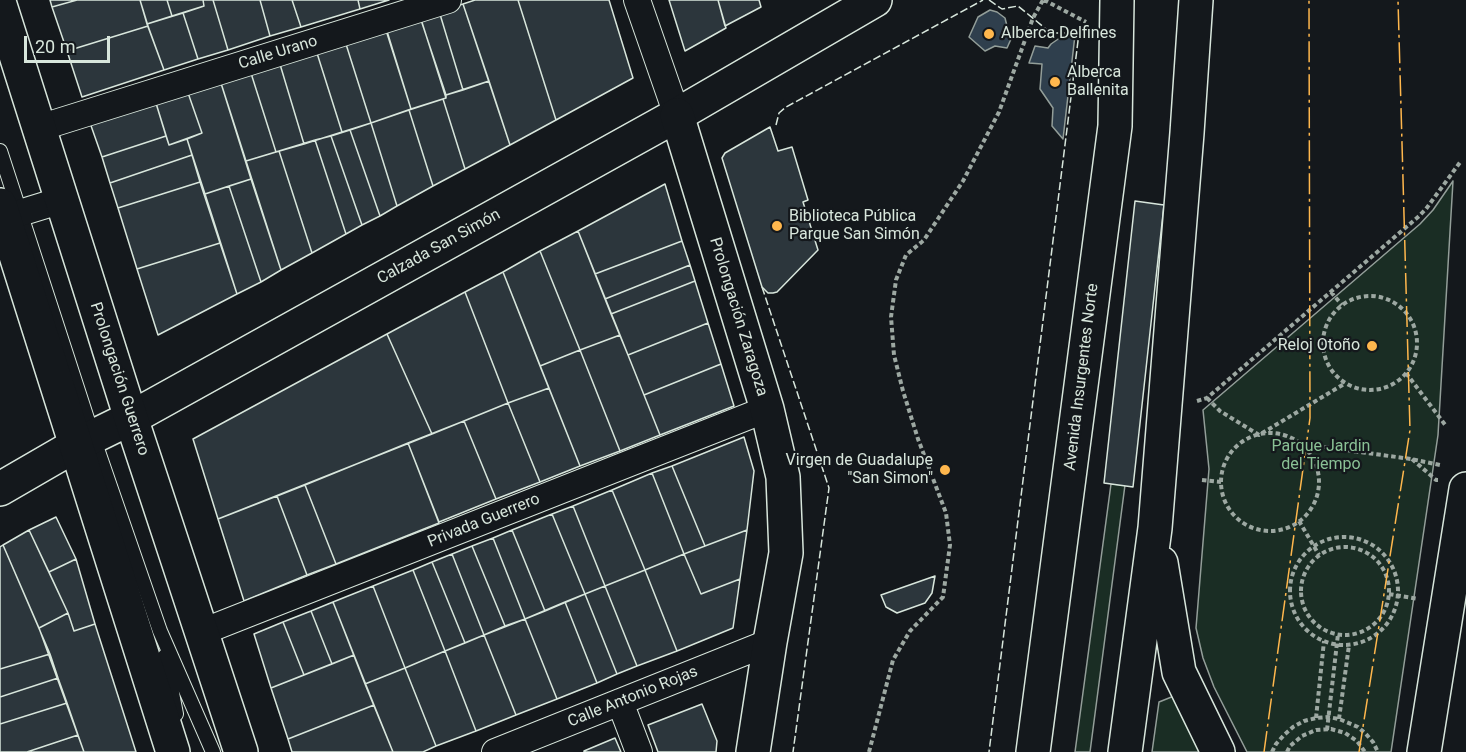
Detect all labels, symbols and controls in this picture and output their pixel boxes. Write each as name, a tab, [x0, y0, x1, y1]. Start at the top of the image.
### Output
scale bar	[27, 24, 112, 62]
place label: Alberca Delfines	[1001, 24, 1116, 44]
marker: Alberca Delfines	[982, 27, 996, 41]
street label: Calle Urano	[236, 32, 320, 74]
text: 20 m	[35, 36, 75, 57]
place label: Alberca Ballenita	[1067, 63, 1129, 101]
marker: Alberca Ballenita	[1048, 75, 1062, 89]
street label: Calzada San Simón	[374, 205, 504, 289]
place label: Biblioteca Pública Parque San Simón	[789, 207, 920, 245]
marker: Biblioteca Pública Parque San Simón	[770, 219, 784, 233]
street label: Prolongación Zaragoza	[705, 235, 771, 399]
street label: Avenida Insurgentes Norte	[1061, 282, 1103, 472]
street label: Prolongación Guerrero	[85, 300, 153, 458]
place label: Reloj Otoño	[1278, 336, 1360, 356]
marker: Reloj Otoño	[1365, 339, 1379, 353]
park label: Parque Jardin del Tiempo	[1272, 437, 1370, 475]
place label: Virgen de Guadalupe "San Simon"	[786, 451, 933, 489]
marker: Virgen de Guadalupe "San Simon"	[938, 463, 952, 477]
street label: Privada Guerrero	[425, 490, 543, 552]
street label: Calle Antonio Rojas	[565, 662, 701, 732]

